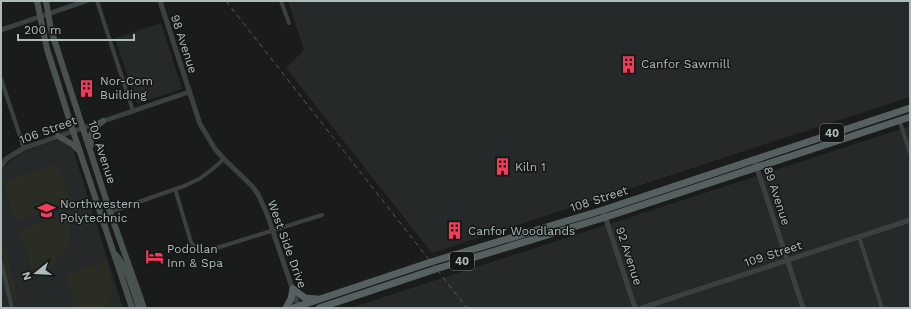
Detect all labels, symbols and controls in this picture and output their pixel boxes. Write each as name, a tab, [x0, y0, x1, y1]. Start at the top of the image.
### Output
street label: 98 Avenue	[168, 13, 200, 75]
scale bar	[18, 16, 134, 42]
text: 200 m	[24, 23, 61, 37]
building icon: Canfor Sawmill	[618, 54, 638, 74]
place label: Canfor Sawmill	[641, 57, 730, 71]
place label: Nor-Com Building	[100, 74, 153, 102]
building icon: Nor-Com Building	[77, 78, 97, 98]
street label: 106 Street	[18, 113, 78, 147]
street label: 100 Avenue	[85, 119, 119, 185]
road number: 40	[820, 124, 844, 142]
building icon: Kiln 1	[492, 157, 512, 177]
place label: Kiln 1	[515, 160, 546, 174]
street label: 89 Avenue	[761, 165, 793, 227]
street label: 108 Street	[568, 183, 630, 215]
place label: Northwestern Polytechnic	[60, 197, 140, 225]
street label: West Side Drive	[265, 198, 309, 290]
school or university icon: Northwestern Polytechnic	[37, 201, 57, 221]
building icon: Canfor Woodlands	[445, 221, 465, 241]
place label: Canfor Woodlands	[468, 224, 575, 238]
street label: 92 Avenue	[613, 225, 645, 287]
street label: 109 Street	[742, 238, 804, 270]
place label: Podollan Inn & Spa	[167, 242, 223, 270]
hotel icon: Podollan Inn & Spa	[144, 246, 164, 266]
road number: 40	[450, 252, 474, 270]
north arrow	[16, 253, 56, 293]
text: N	[20, 270, 34, 282]

